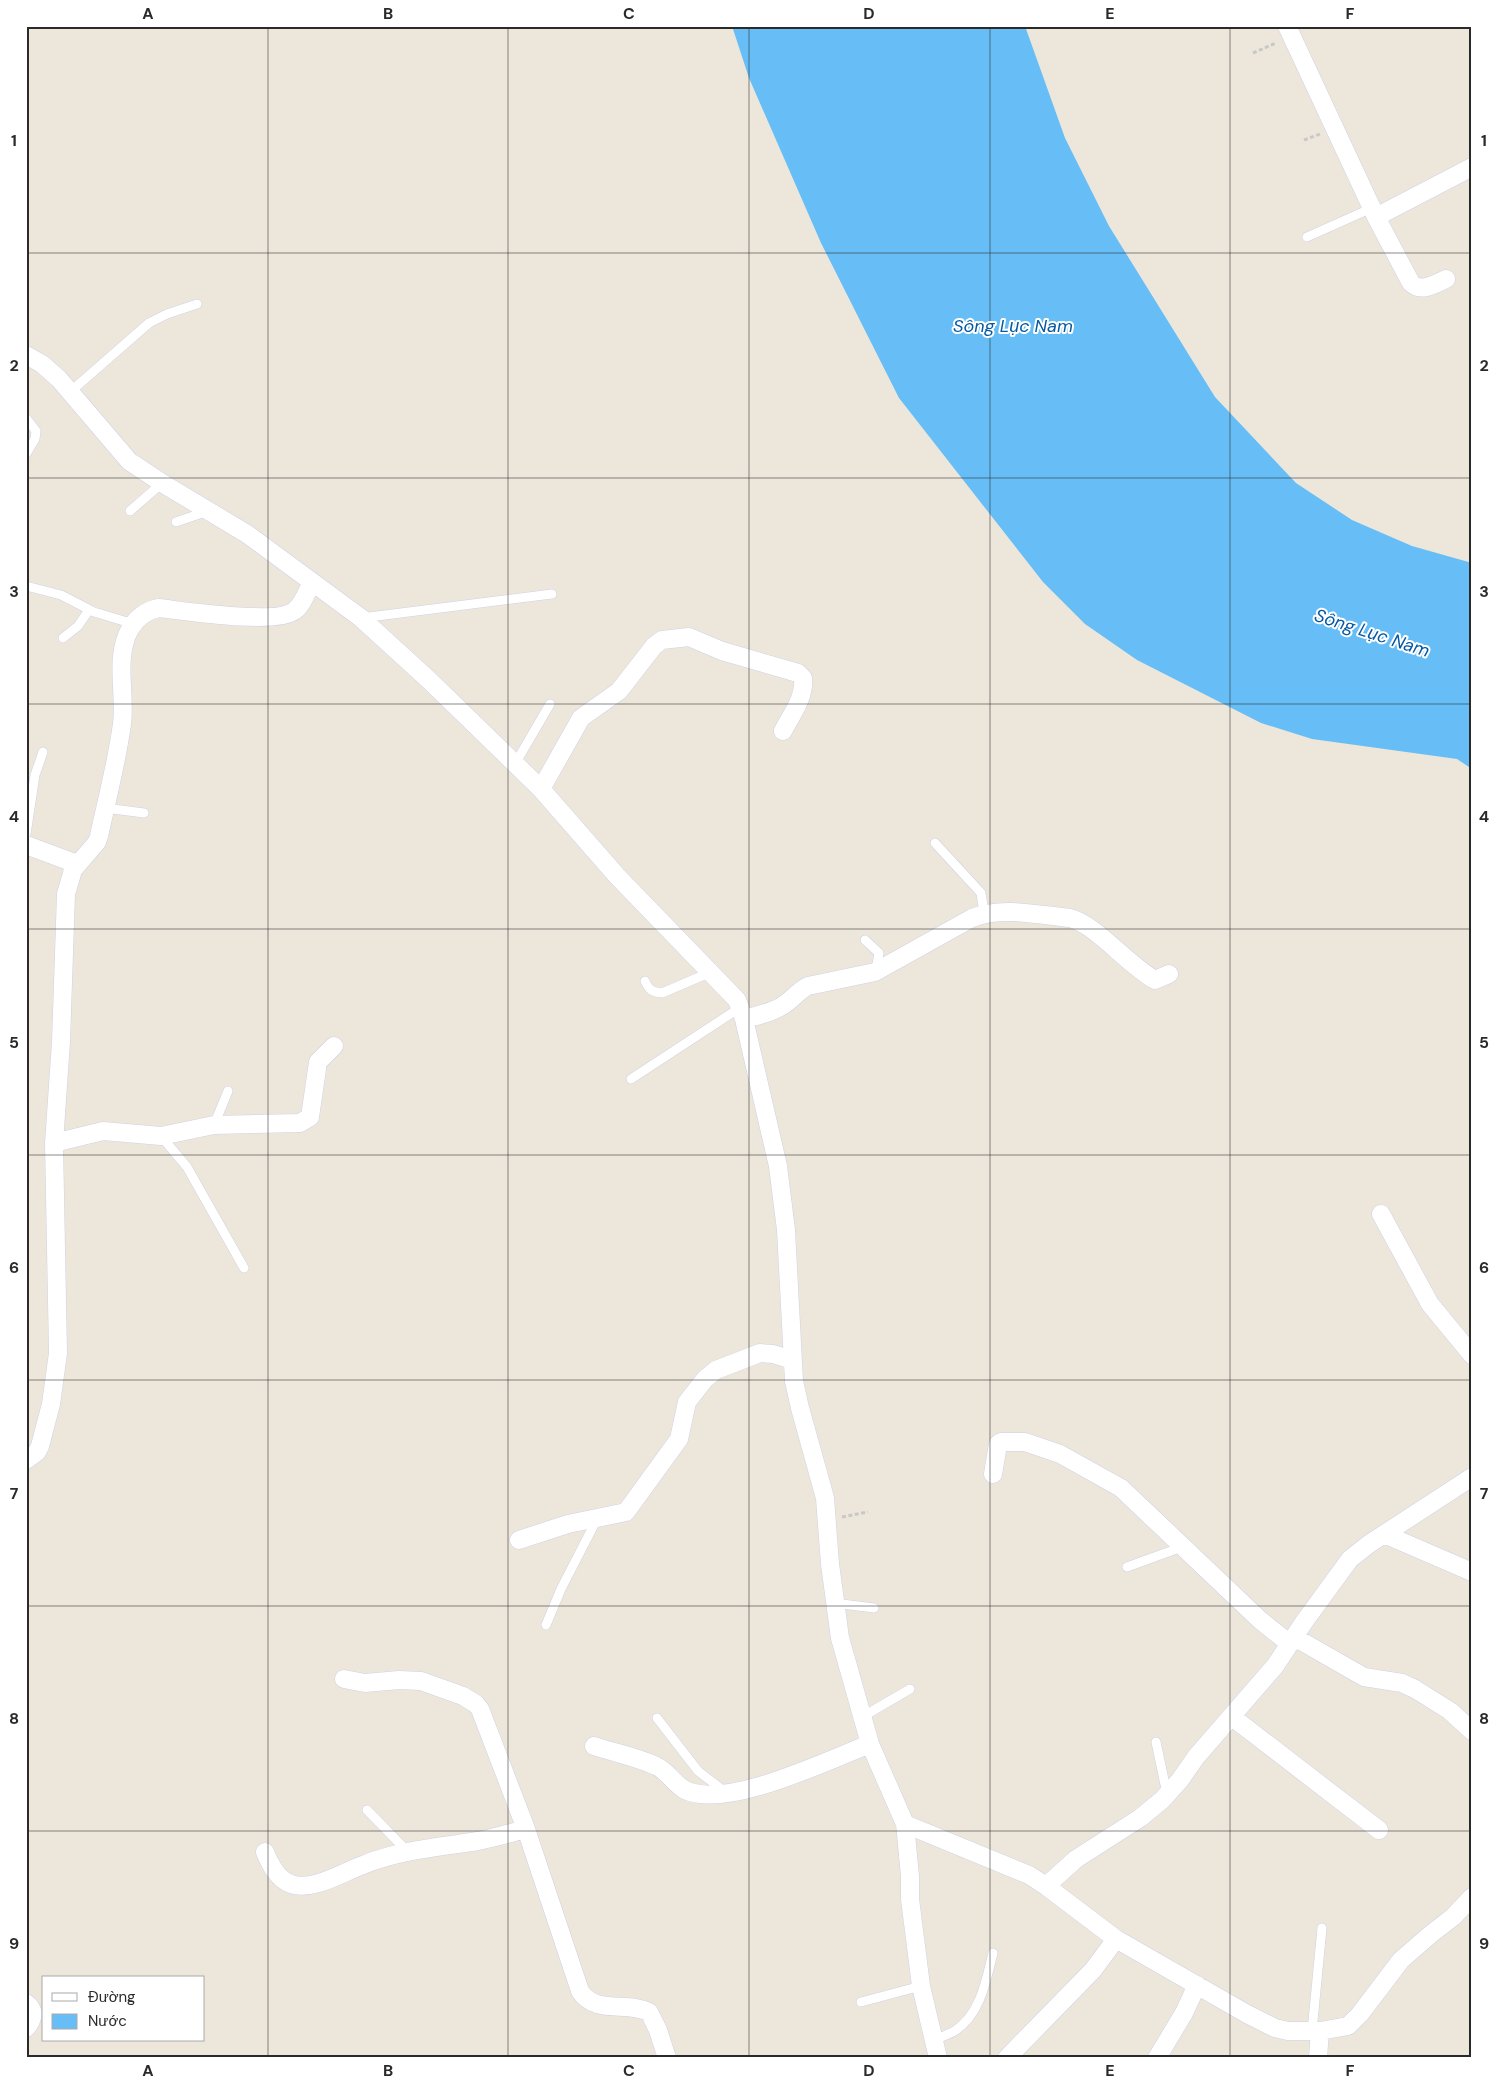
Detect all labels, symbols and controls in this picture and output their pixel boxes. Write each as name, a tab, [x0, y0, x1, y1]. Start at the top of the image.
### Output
text: A	[142, 3, 154, 24]
text: B	[383, 3, 393, 24]
text: C	[623, 3, 635, 24]
text: D	[863, 3, 875, 24]
text: E	[1105, 3, 1115, 24]
text: F	[1346, 3, 1355, 24]
text: 1	[11, 130, 17, 151]
text: 1	[1481, 130, 1487, 151]
water label: Sông Lục Nam	[953, 314, 1073, 338]
text: 2	[9, 355, 19, 376]
text: 2	[1479, 355, 1489, 376]
text: 3	[9, 581, 19, 602]
text: 3	[1479, 581, 1489, 602]
water label: Sông Lục Nam	[1311, 603, 1433, 663]
text: 4	[9, 806, 19, 827]
text: 4	[1479, 806, 1489, 827]
text: 5	[9, 1032, 19, 1053]
text: 5	[1479, 1032, 1489, 1053]
text: 6	[9, 1257, 19, 1278]
text: 6	[1479, 1257, 1489, 1278]
text: 7	[10, 1483, 19, 1504]
text: 7	[1480, 1483, 1489, 1504]
text: 8	[9, 1708, 19, 1729]
text: 8	[1479, 1708, 1489, 1729]
text: 9	[9, 1933, 19, 1954]
text: 9	[1479, 1933, 1489, 1954]
legend	[42, 1976, 205, 2042]
text: Đường	[88, 1987, 136, 2007]
text: Nước	[88, 2011, 127, 2031]
text: A	[142, 2060, 154, 2081]
text: B	[383, 2060, 393, 2081]
text: C	[623, 2060, 635, 2081]
text: D	[863, 2060, 875, 2081]
text: E	[1105, 2060, 1115, 2081]
text: F	[1346, 2060, 1355, 2081]

